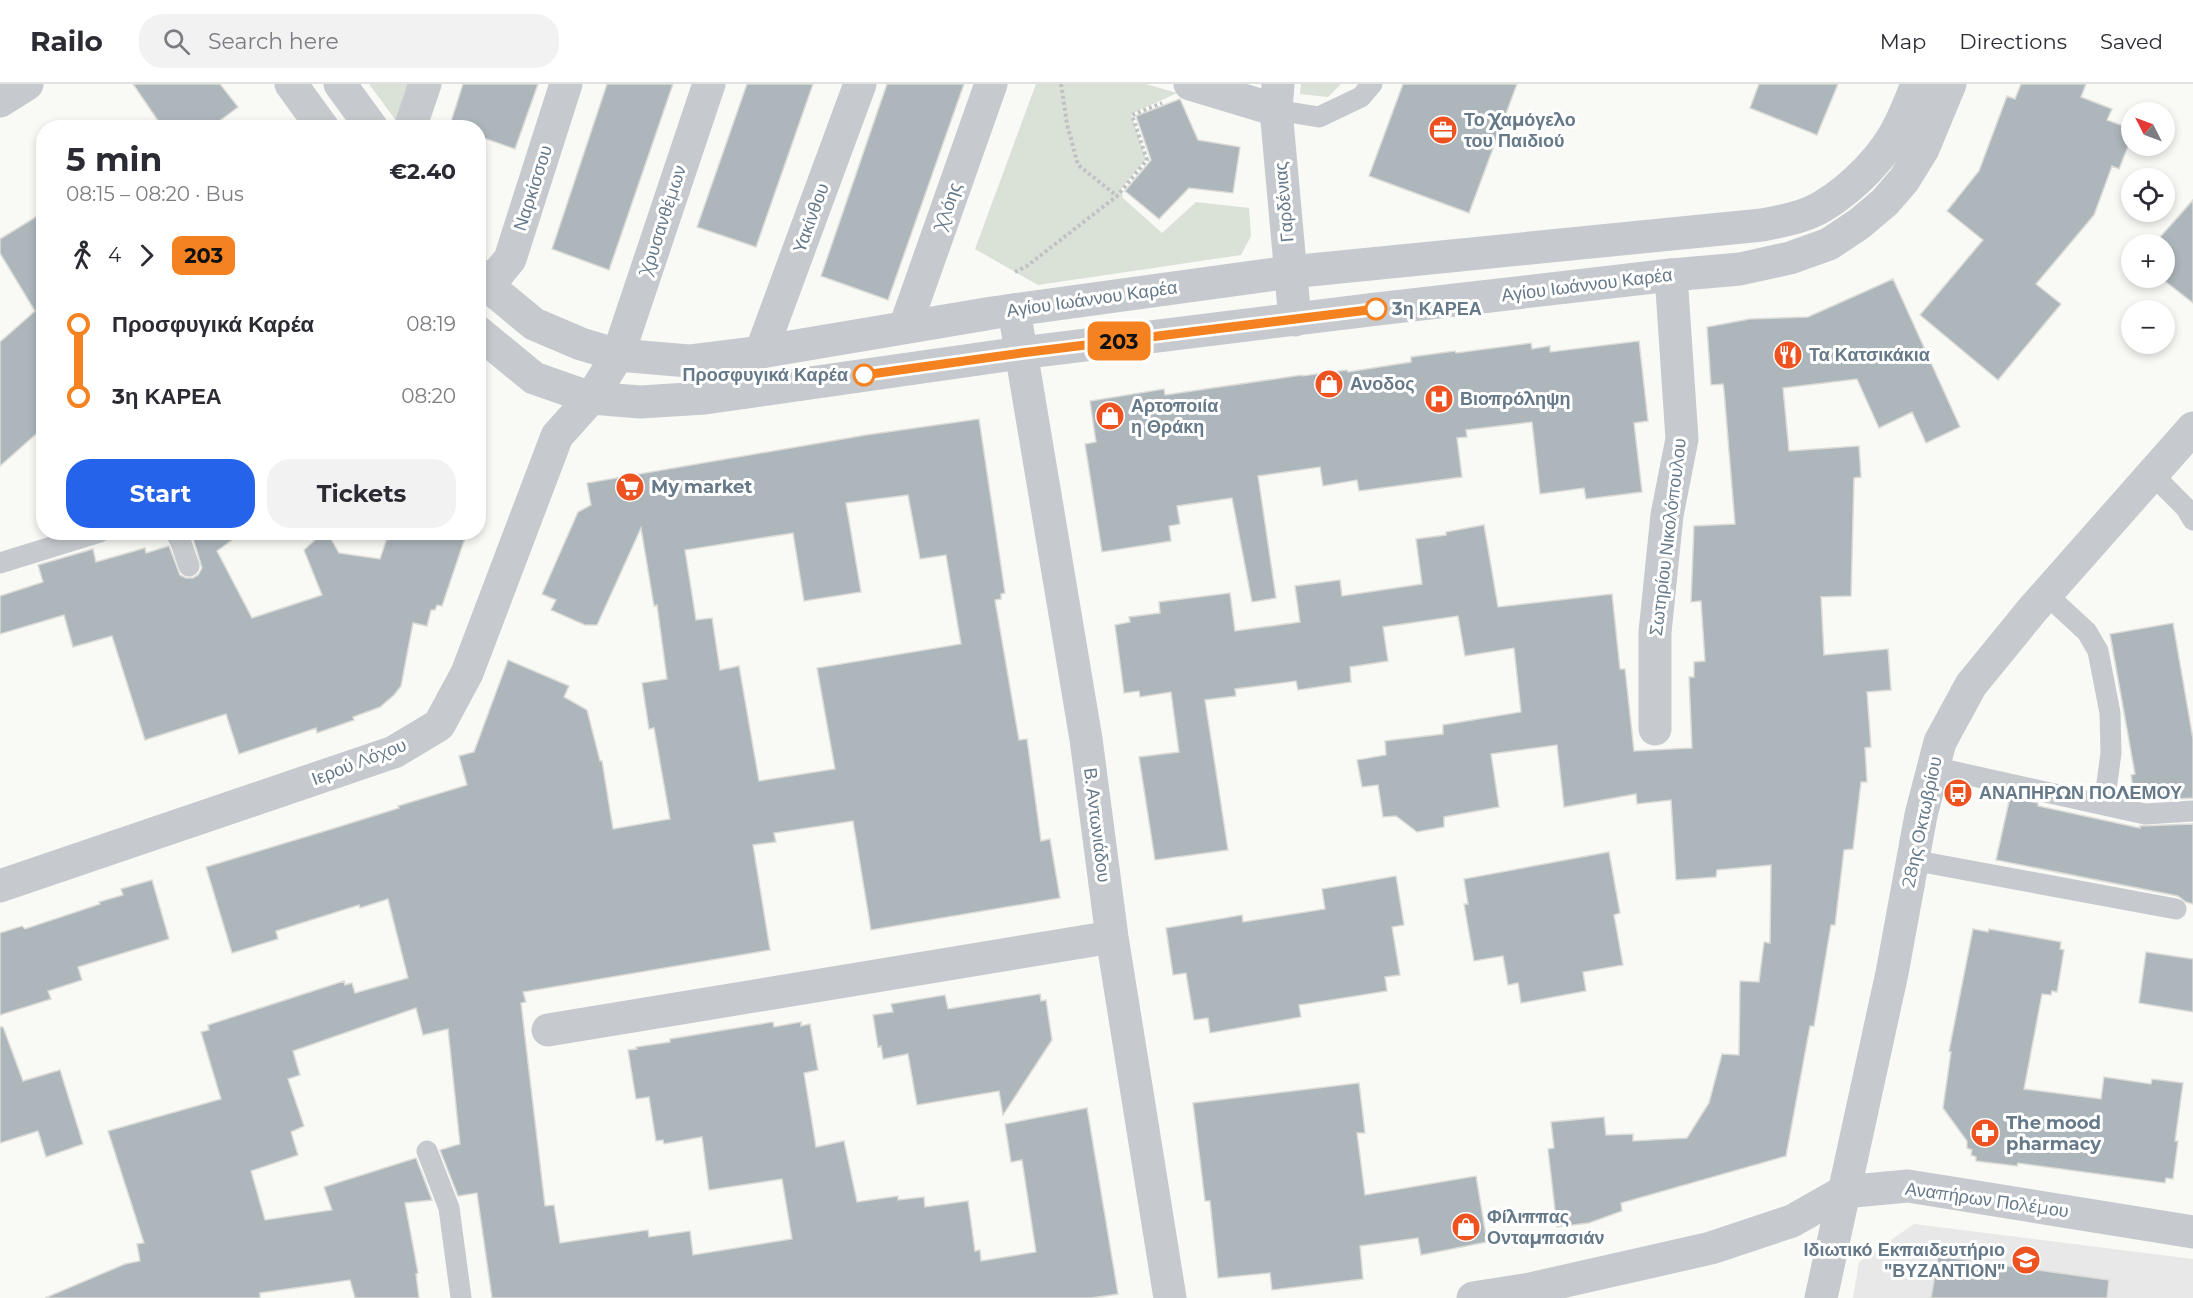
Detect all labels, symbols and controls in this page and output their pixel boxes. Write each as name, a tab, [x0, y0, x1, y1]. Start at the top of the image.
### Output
search box	[139, 14, 559, 68]
text: Railo	[30, 24, 103, 58]
icon: search	[160, 25, 193, 58]
text: Search here	[208, 28, 339, 55]
text: Map	[1880, 29, 1926, 54]
text: Directions	[1959, 29, 2067, 54]
text: Saved	[2100, 29, 2163, 54]
north arrow	[2121, 102, 2175, 156]
map controls	[2121, 102, 2175, 354]
place label: Το Χαμόγελο του Παιδιού	[1464, 109, 1576, 152]
office icon: Το Χαμόγελο του Παιδιού	[1427, 114, 1459, 146]
text: 5 min	[66, 139, 162, 179]
street label: Ναρκίσσου	[509, 142, 557, 234]
text: €2.40	[389, 158, 456, 185]
street label: Γαρδένιας	[1269, 161, 1298, 243]
street label: Χρυσανθέμων	[634, 162, 691, 280]
button: locate	[2121, 168, 2175, 222]
street label: Χλόης	[929, 179, 966, 235]
street label: Υακίνθου	[788, 180, 834, 256]
text: 08:15 – 08:20 · Bus	[66, 182, 244, 206]
button: +	[2121, 234, 2175, 288]
icon: walk	[66, 239, 99, 272]
icon: forward	[130, 239, 163, 272]
text: 4	[108, 243, 121, 267]
text: 203	[184, 243, 223, 268]
street label: Αγίου Ιωάννου Καρέα	[1500, 264, 1674, 306]
street label: Αγίου Ιωάννου Καρέα	[1005, 276, 1179, 322]
marker: 3η ΚΑΡΕΑ	[1365, 298, 1387, 320]
place label: 3η ΚΑΡΕΑ	[1391, 298, 1482, 320]
button: −	[2121, 300, 2175, 354]
text: Προσφυγικά Καρέα	[112, 311, 314, 338]
text: 08:19	[406, 312, 456, 336]
line badge: 203	[1084, 322, 1154, 360]
text: 203	[1100, 329, 1138, 354]
restaurant icon: Τα Κατσικάκια	[1772, 339, 1804, 371]
place label: Τα Κατσικάκια	[1809, 344, 1930, 366]
place label: Προσφυγικά Καρέα	[683, 364, 848, 386]
marker: Προσφυγικά Καρέα	[853, 364, 875, 386]
shop icon: Ανοδος	[1313, 368, 1345, 400]
place label: Ανοδος	[1350, 373, 1415, 395]
text: 3η ΚΑΡΕΑ	[112, 383, 222, 410]
hospital icon: Βιοπρόληψη	[1423, 383, 1455, 415]
text: 08:20	[401, 384, 456, 408]
place label: Βιοπρόληψη	[1460, 388, 1571, 410]
place label: Αρτοποιία η Θράκη	[1131, 395, 1218, 438]
shop icon: Αρτοποιία η Θράκη	[1094, 400, 1126, 432]
street label: Σωτηρίου Νικολόπουλου	[1645, 437, 1691, 637]
button: Start	[66, 459, 255, 528]
button: Tickets	[267, 459, 456, 528]
supermarket icon: My market	[614, 471, 646, 503]
place label: My market	[651, 476, 752, 498]
street label: Ιερού Λόχου	[308, 734, 410, 790]
street label: 28ης Οκτωβρίου	[1897, 754, 1947, 890]
street label: Β. Αντωνιάδου	[1079, 766, 1115, 884]
bus stop icon: ΑΝΑΠΗΡΩΝ ΠΟΛΕΜΟΥ	[1942, 777, 1974, 809]
place label: ΑΝΑΠΗΡΩΝ ΠΟΛΕΜΟΥ	[1979, 782, 2182, 804]
place label: The mood pharmacy	[2006, 1112, 2101, 1155]
pharmacy icon: The mood pharmacy	[1969, 1117, 2001, 1149]
street label: Αναπήρων Πολέμου	[1904, 1178, 2070, 1222]
place label: Φίλιππας Ονταμπασιάν	[1487, 1206, 1605, 1249]
shop icon: Φίλιππας Ονταμπασιάν	[1450, 1211, 1482, 1243]
place label: Ιδιωτικό Εκπαιδευτήριο "ΒΥΖΑΝΤΙΟΝ"	[1804, 1239, 2005, 1282]
school or university icon: Ιδιωτικό Εκπαιδευτήριο "ΒΥΖΑΝΤΙΟΝ"	[2010, 1244, 2042, 1276]

